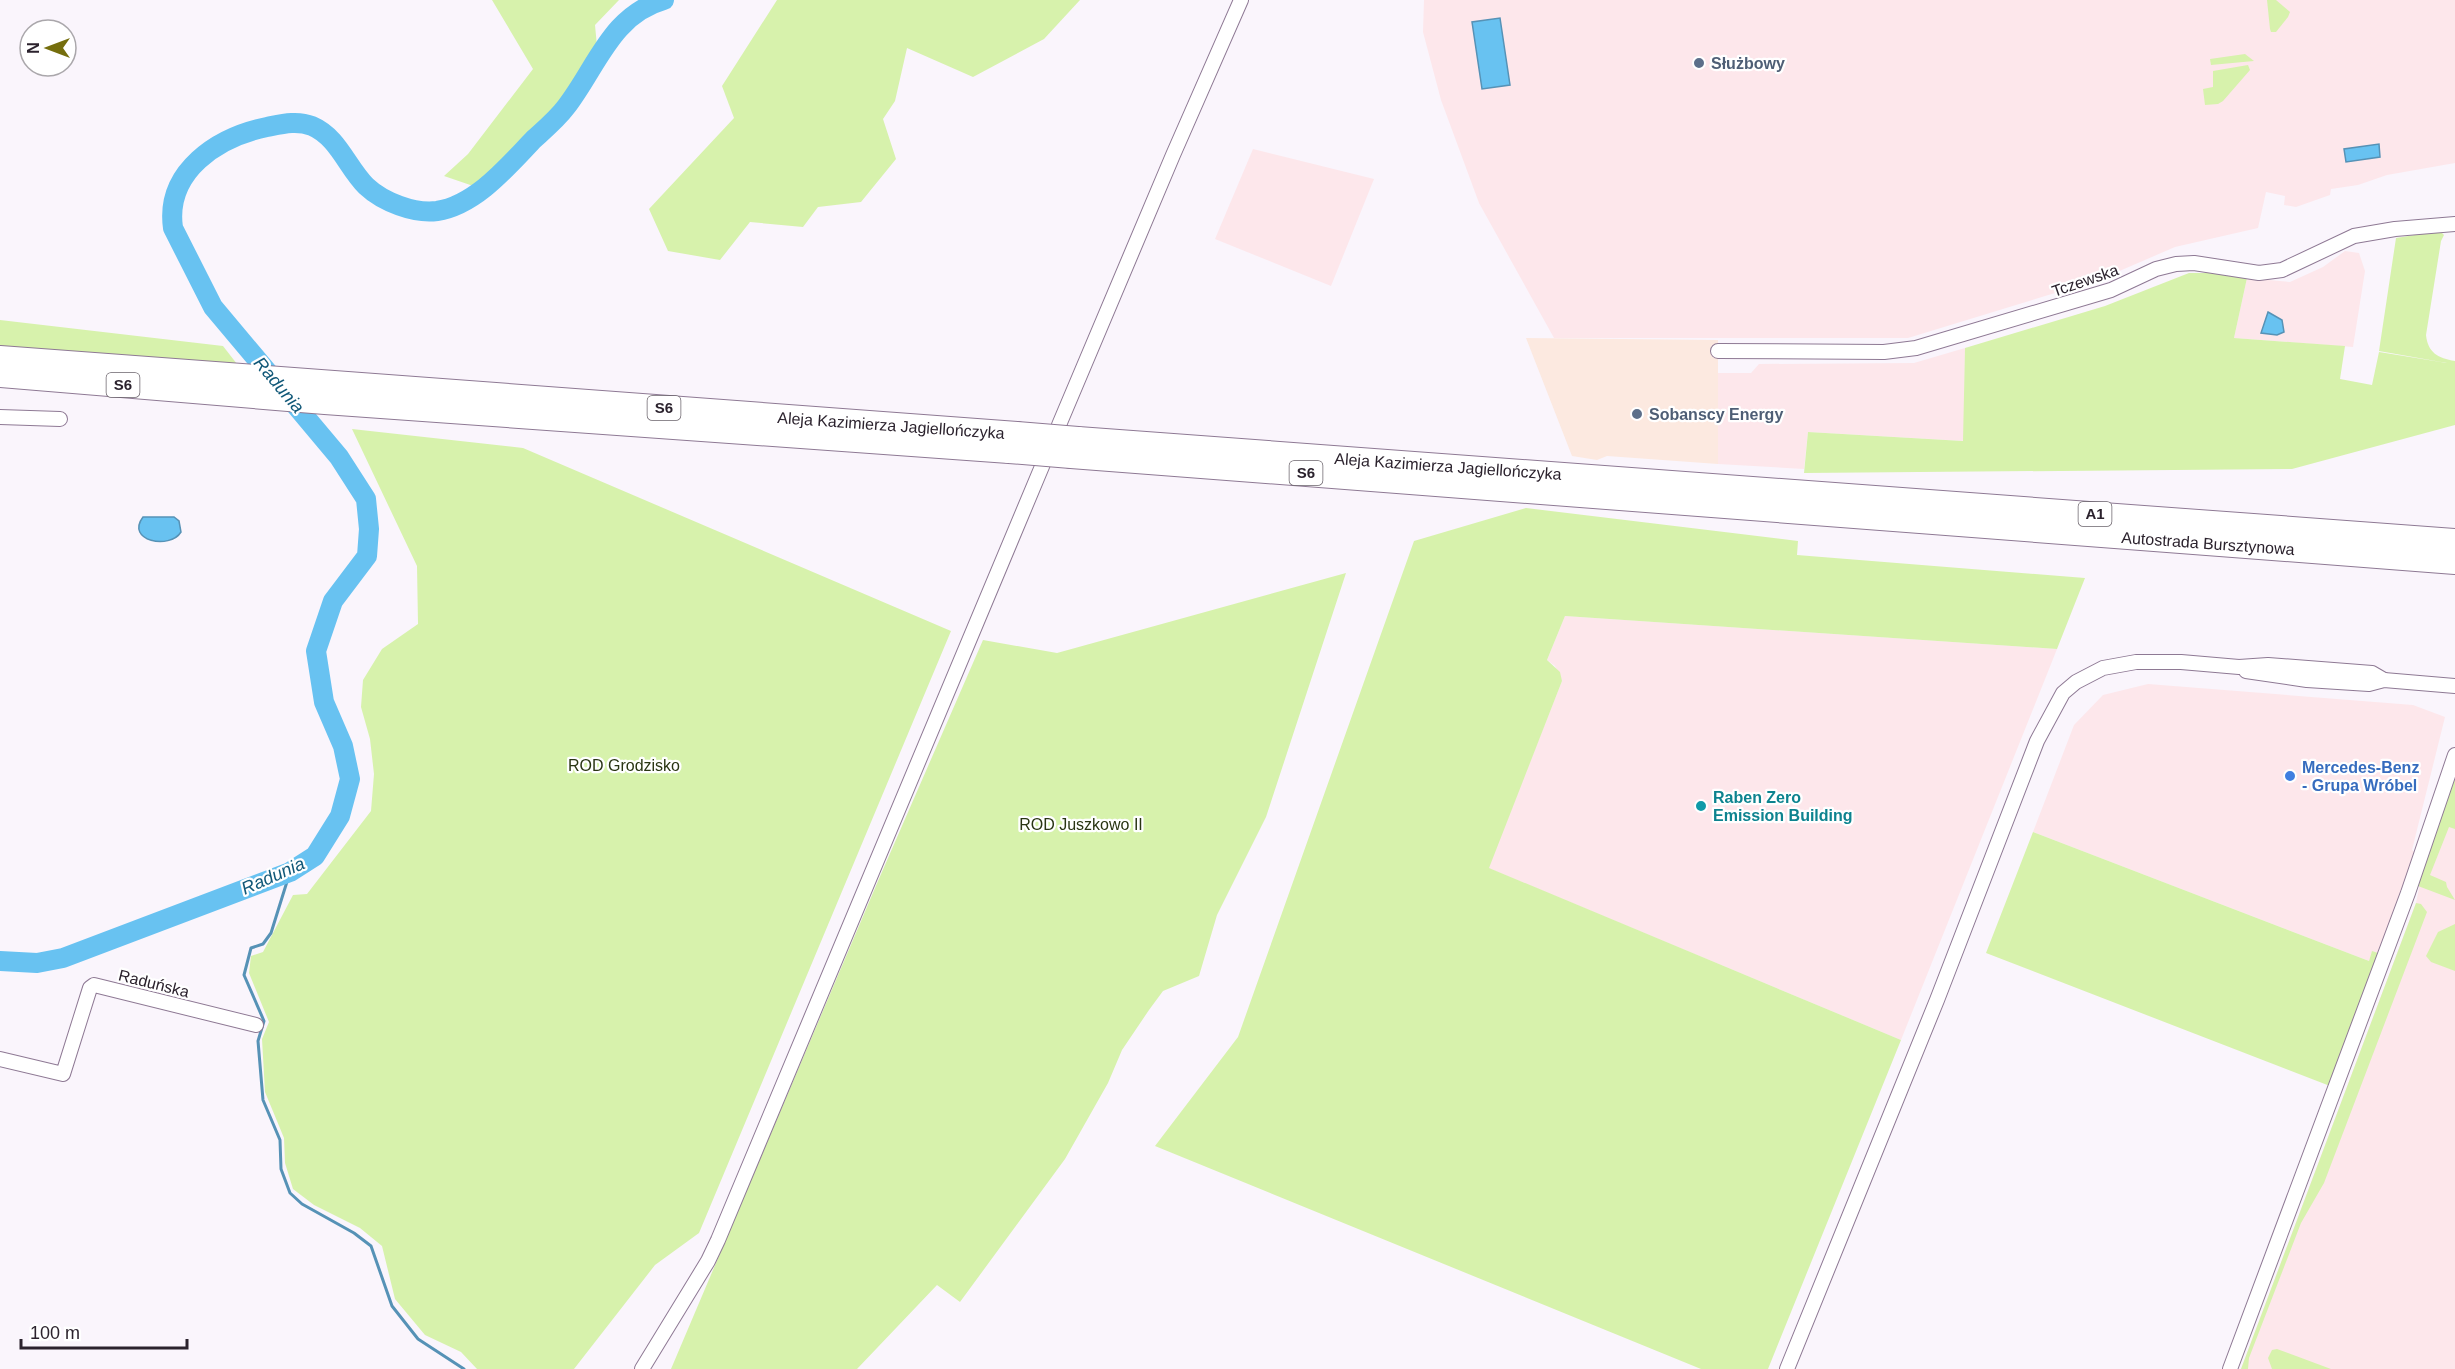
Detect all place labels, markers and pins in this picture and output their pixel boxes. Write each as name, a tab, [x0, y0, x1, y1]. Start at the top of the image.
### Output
place label: Służbowy	[1711, 55, 1785, 72]
marker: Służbowy	[1692, 56, 1706, 70]
place label: Sobanscy Energy	[1649, 406, 1783, 423]
marker: Sobanscy Energy	[1630, 407, 1644, 421]
place label: Mercedes-Benz - Grupa Wróbel	[2302, 759, 2419, 794]
marker: Mercedes-Benz - Grupa Wróbel	[2283, 769, 2297, 783]
place label: Raben Zero Emission Building	[1713, 789, 1853, 824]
marker: Raben Zero Emission Building	[1694, 799, 1708, 813]

